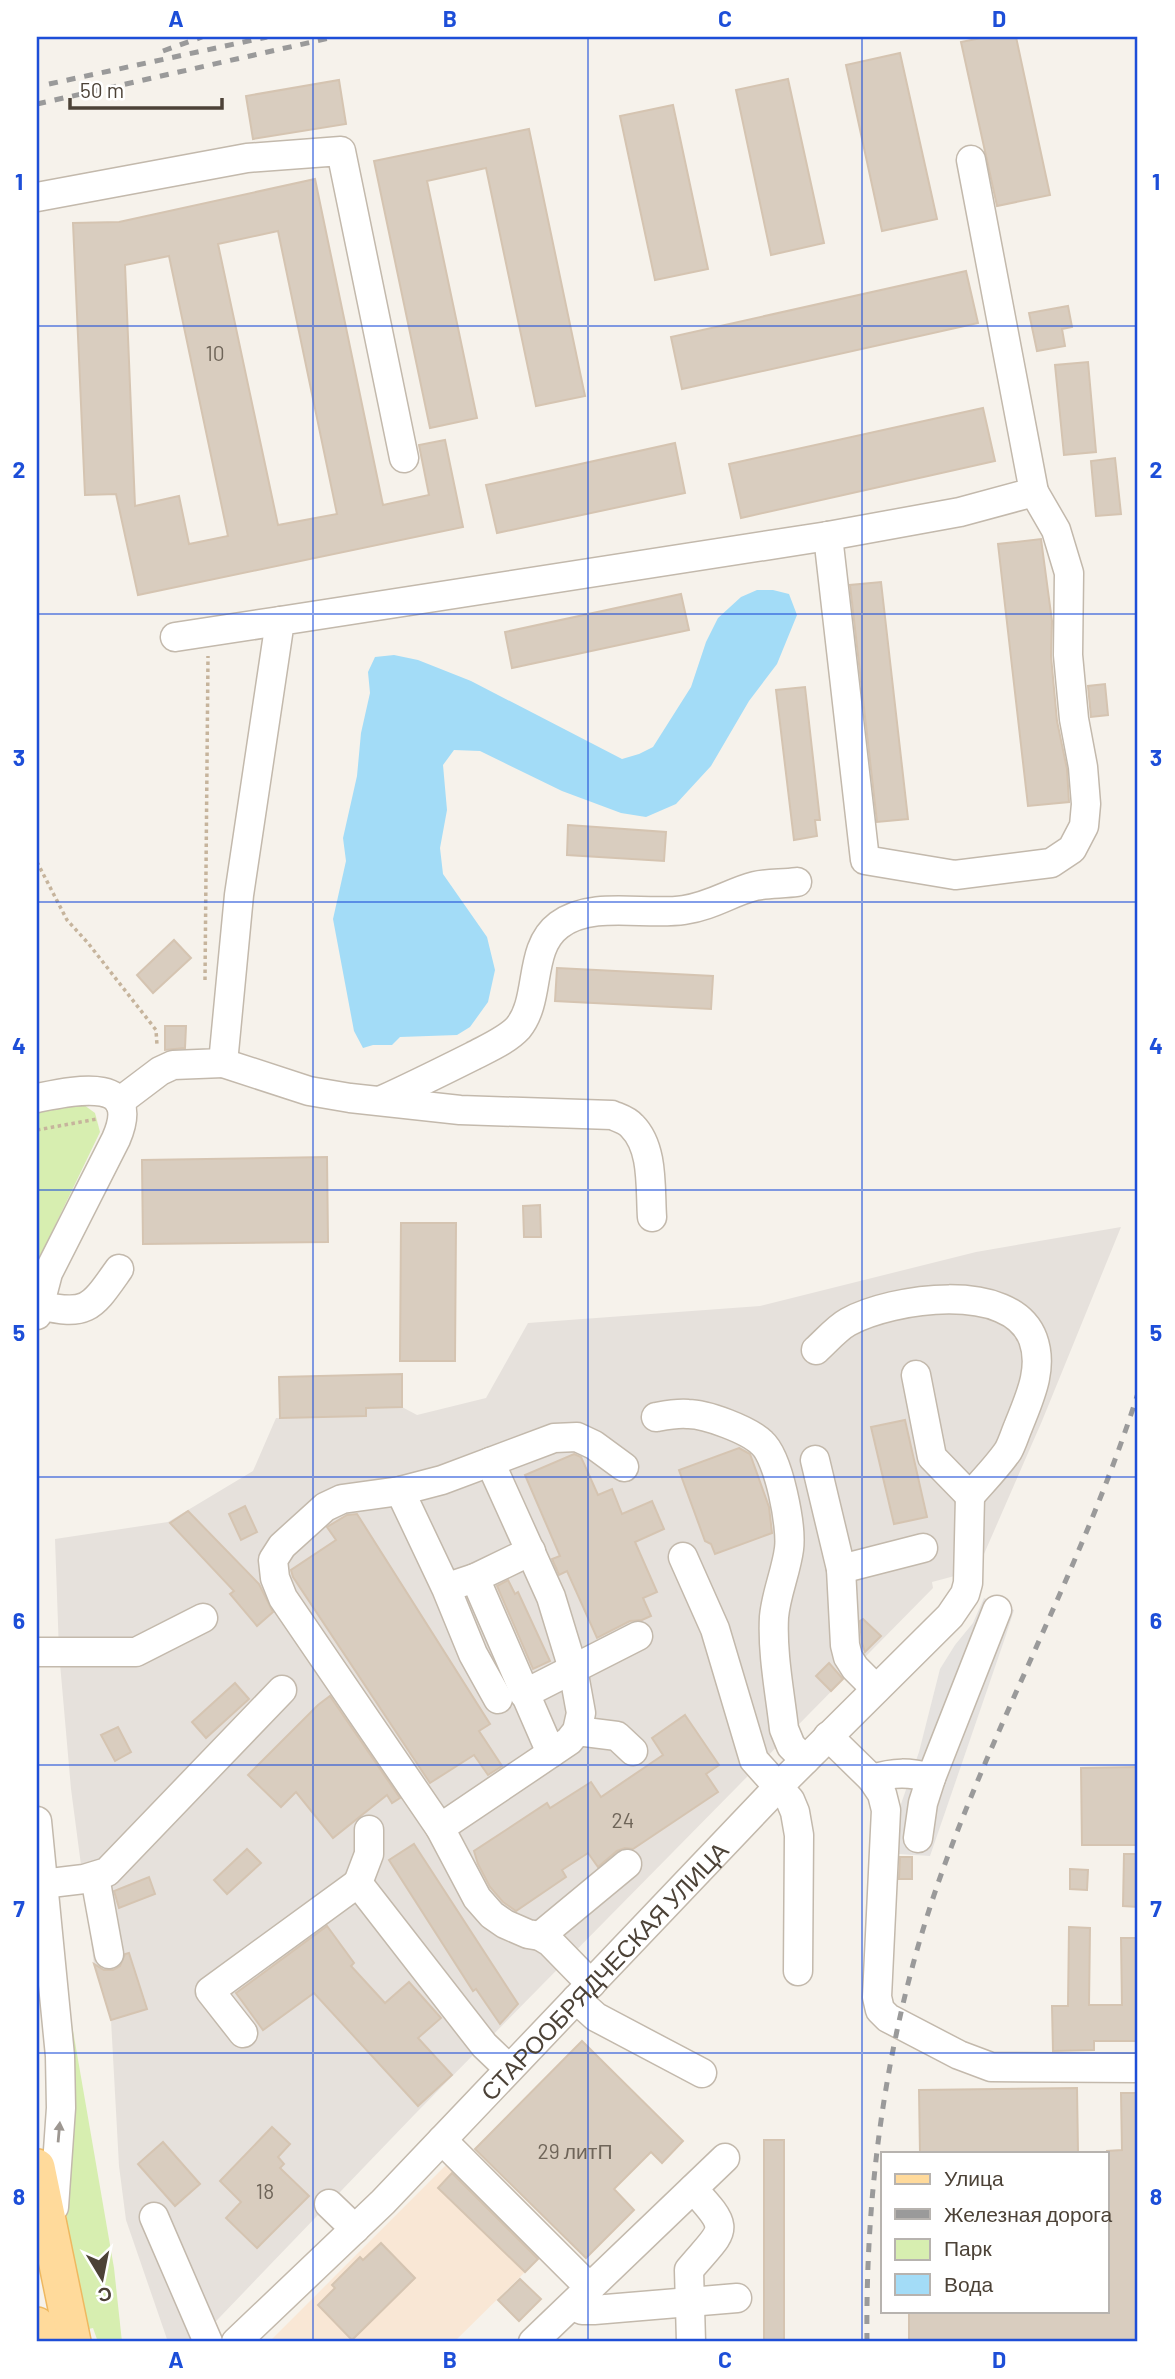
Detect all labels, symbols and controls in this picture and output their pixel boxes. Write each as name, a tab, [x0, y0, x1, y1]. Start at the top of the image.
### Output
text: A	[168, 4, 184, 32]
text: B	[443, 4, 457, 32]
text: C	[718, 4, 732, 32]
text: D	[992, 4, 1006, 32]
scale bar	[70, 66, 222, 110]
text: 50 m	[80, 77, 124, 102]
text: 1	[15, 167, 23, 195]
text: 1	[1152, 167, 1160, 195]
house number: 10	[205, 340, 225, 365]
text: 2	[13, 455, 25, 483]
text: 2	[1150, 455, 1162, 483]
text: 3	[13, 743, 25, 771]
text: 3	[1150, 743, 1162, 771]
text: 4	[12, 1031, 26, 1059]
text: 4	[1149, 1031, 1163, 1059]
text: 5	[13, 1318, 25, 1346]
text: 5	[1150, 1318, 1162, 1346]
text: 6	[13, 1606, 25, 1634]
text: 6	[1150, 1606, 1162, 1634]
house number: 24	[612, 1807, 634, 1832]
street label: СТАРООБРЯДЧЕСКАЯ УЛИЦА	[474, 1835, 733, 2106]
text: 7	[13, 1894, 25, 1922]
text: 7	[1150, 1894, 1162, 1922]
one-way arrow	[54, 2120, 65, 2142]
house number: 29 литП	[537, 2138, 613, 2163]
legend	[881, 2152, 1108, 2312]
text: Улица	[944, 2165, 1004, 2190]
house number: 18	[256, 2178, 274, 2203]
text: 8	[13, 2182, 25, 2210]
text: 8	[1150, 2182, 1162, 2210]
text: Железная дорога	[944, 2201, 1113, 2226]
text: Парк	[944, 2235, 992, 2260]
north arrow	[66, 2242, 136, 2312]
text: Вода	[944, 2271, 993, 2296]
text: С	[96, 2283, 114, 2308]
text: A	[168, 2345, 184, 2373]
text: B	[443, 2345, 457, 2373]
text: C	[718, 2345, 732, 2373]
text: D	[992, 2345, 1006, 2373]

